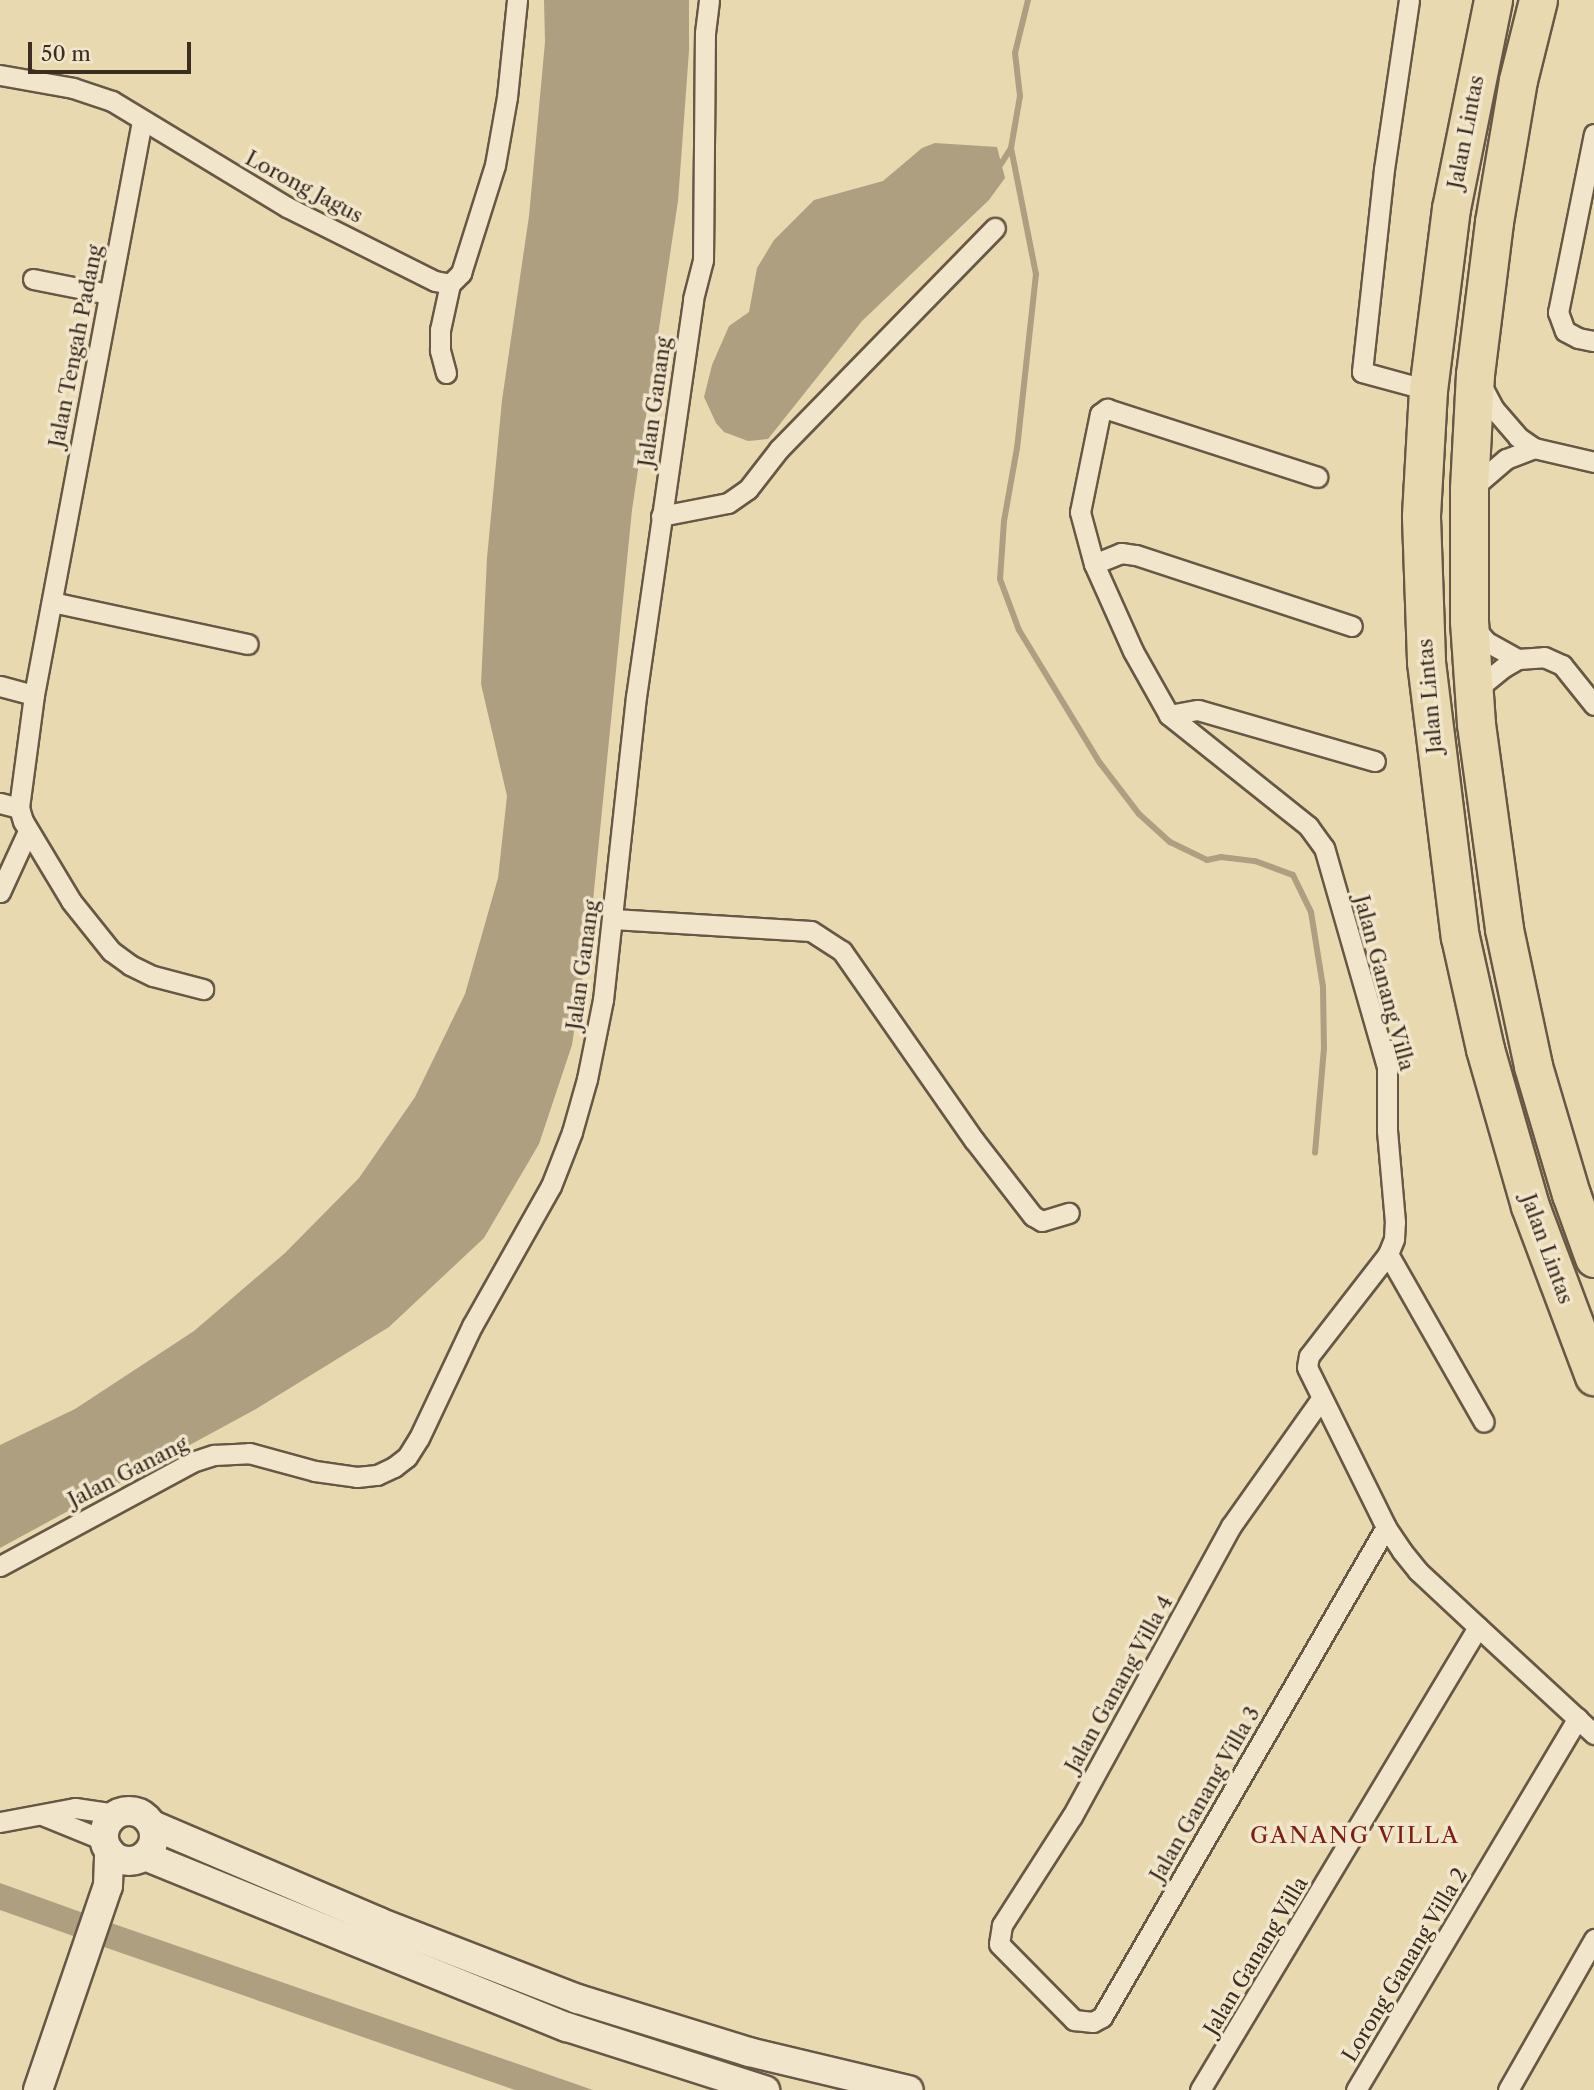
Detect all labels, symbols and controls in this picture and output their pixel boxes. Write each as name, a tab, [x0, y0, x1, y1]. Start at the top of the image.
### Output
scale bar	[32, 28, 194, 72]
text: 50 m	[41, 41, 91, 66]
street label: Jalan Lintas	[1443, 73, 1489, 191]
street label: Lorong Jagus	[241, 146, 367, 228]
street label: Jalan Tengah Padang	[44, 242, 108, 450]
street label: Jalan Ganang	[633, 336, 677, 468]
street label: Jalan Lintas	[1412, 638, 1448, 754]
street label: Jalan Ganang Villa	[1348, 892, 1420, 1074]
street label: Jalan Ganang	[561, 899, 605, 1031]
street label: Jalan Lintas	[1515, 1191, 1579, 1307]
street label: Jalan Ganang	[64, 1431, 192, 1513]
street label: Jalan Ganang Villa 4	[1060, 1591, 1178, 1777]
street label: Jalan Ganang Villa 3	[1144, 1702, 1266, 1886]
district label: GANANG VILLA	[1251, 1821, 1459, 1849]
street label: Lorong Ganang Villa 2	[1337, 1863, 1473, 2067]
street label: Jalan Ganang Villa	[1198, 1872, 1314, 2040]

